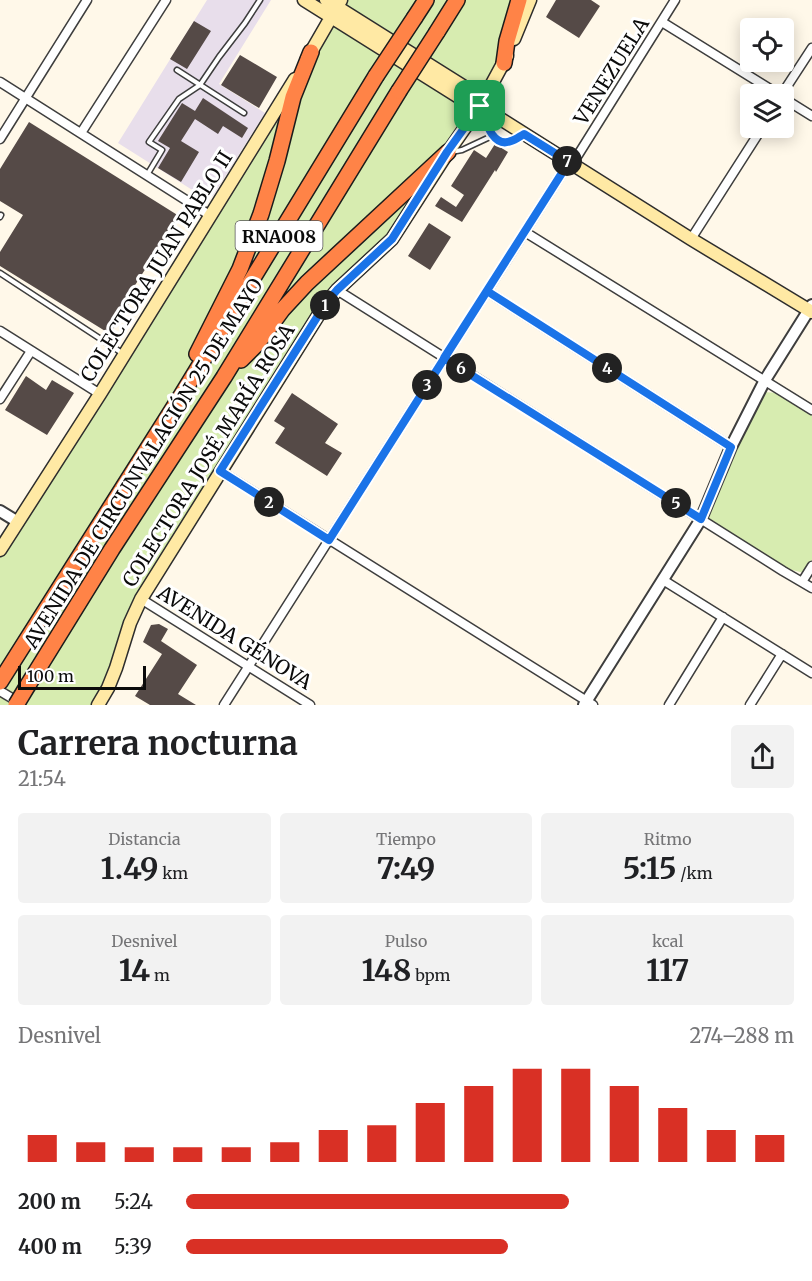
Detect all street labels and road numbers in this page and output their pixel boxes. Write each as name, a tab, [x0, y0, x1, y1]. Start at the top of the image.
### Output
street label: VENEZUELA	[567, 12, 654, 130]
street label: COLECTORA JUAN PABLO II	[75, 146, 237, 386]
road number: RNA008	[236, 221, 322, 251]
street label: AVENIDA DE CIRCUNVALACIÓN 25 DE MAYO	[17, 273, 268, 653]
street label: COLECTORA JOSÉ MARÍA ROSA	[115, 317, 300, 591]
street label: AVENIDA GÉNOVA	[152, 577, 319, 695]

